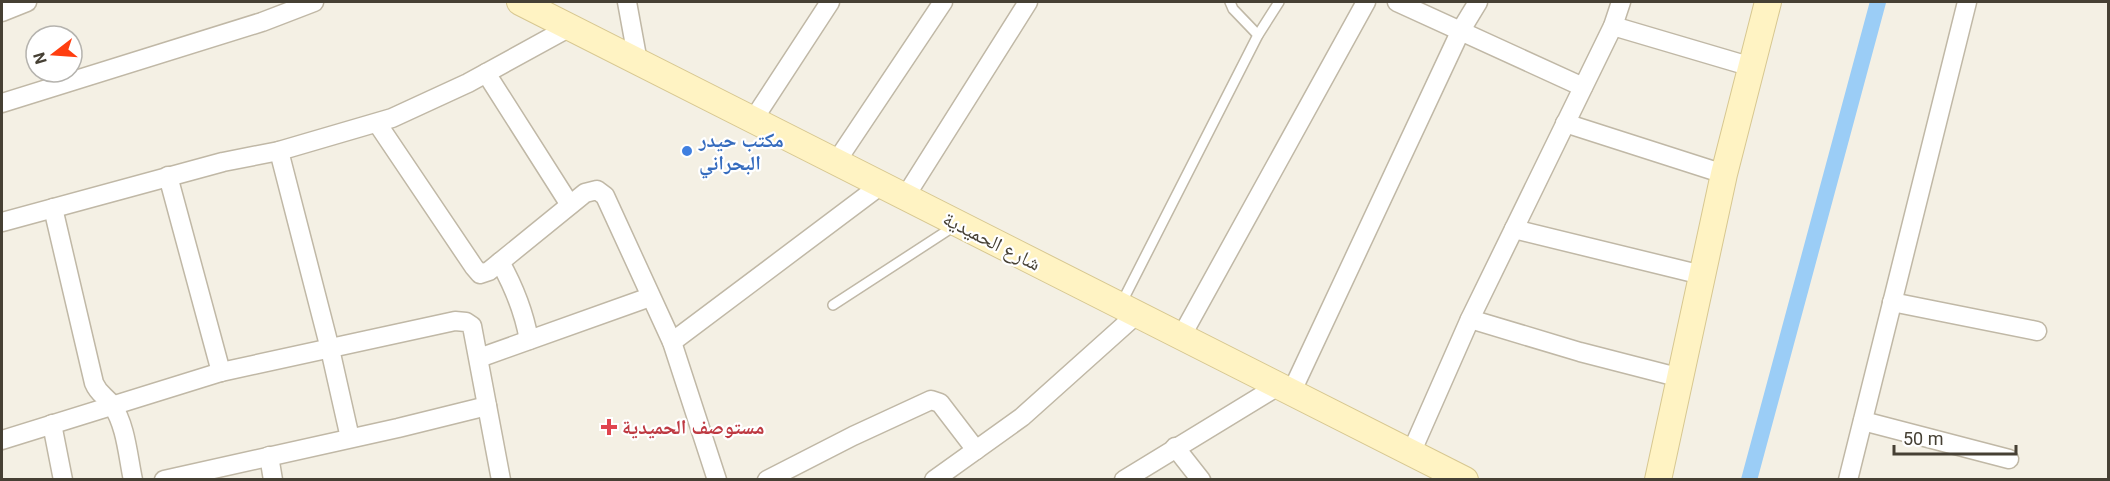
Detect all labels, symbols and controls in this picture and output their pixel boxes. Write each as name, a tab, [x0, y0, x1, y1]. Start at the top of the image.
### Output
north arrow	[24, 24, 84, 84]
text: N	[29, 50, 51, 66]
place label: مكتب حيدر البحراني	[698, 128, 784, 179]
marker: مكتب حيدر البحراني	[680, 144, 694, 158]
street label: شارع الحميدية	[939, 206, 1045, 277]
place label: مستوصف الحميدية	[622, 415, 764, 439]
marker: مستوصف الحميدية	[600, 418, 618, 436]
scale bar	[1894, 418, 2016, 456]
text: 50 m	[1903, 428, 1943, 449]

